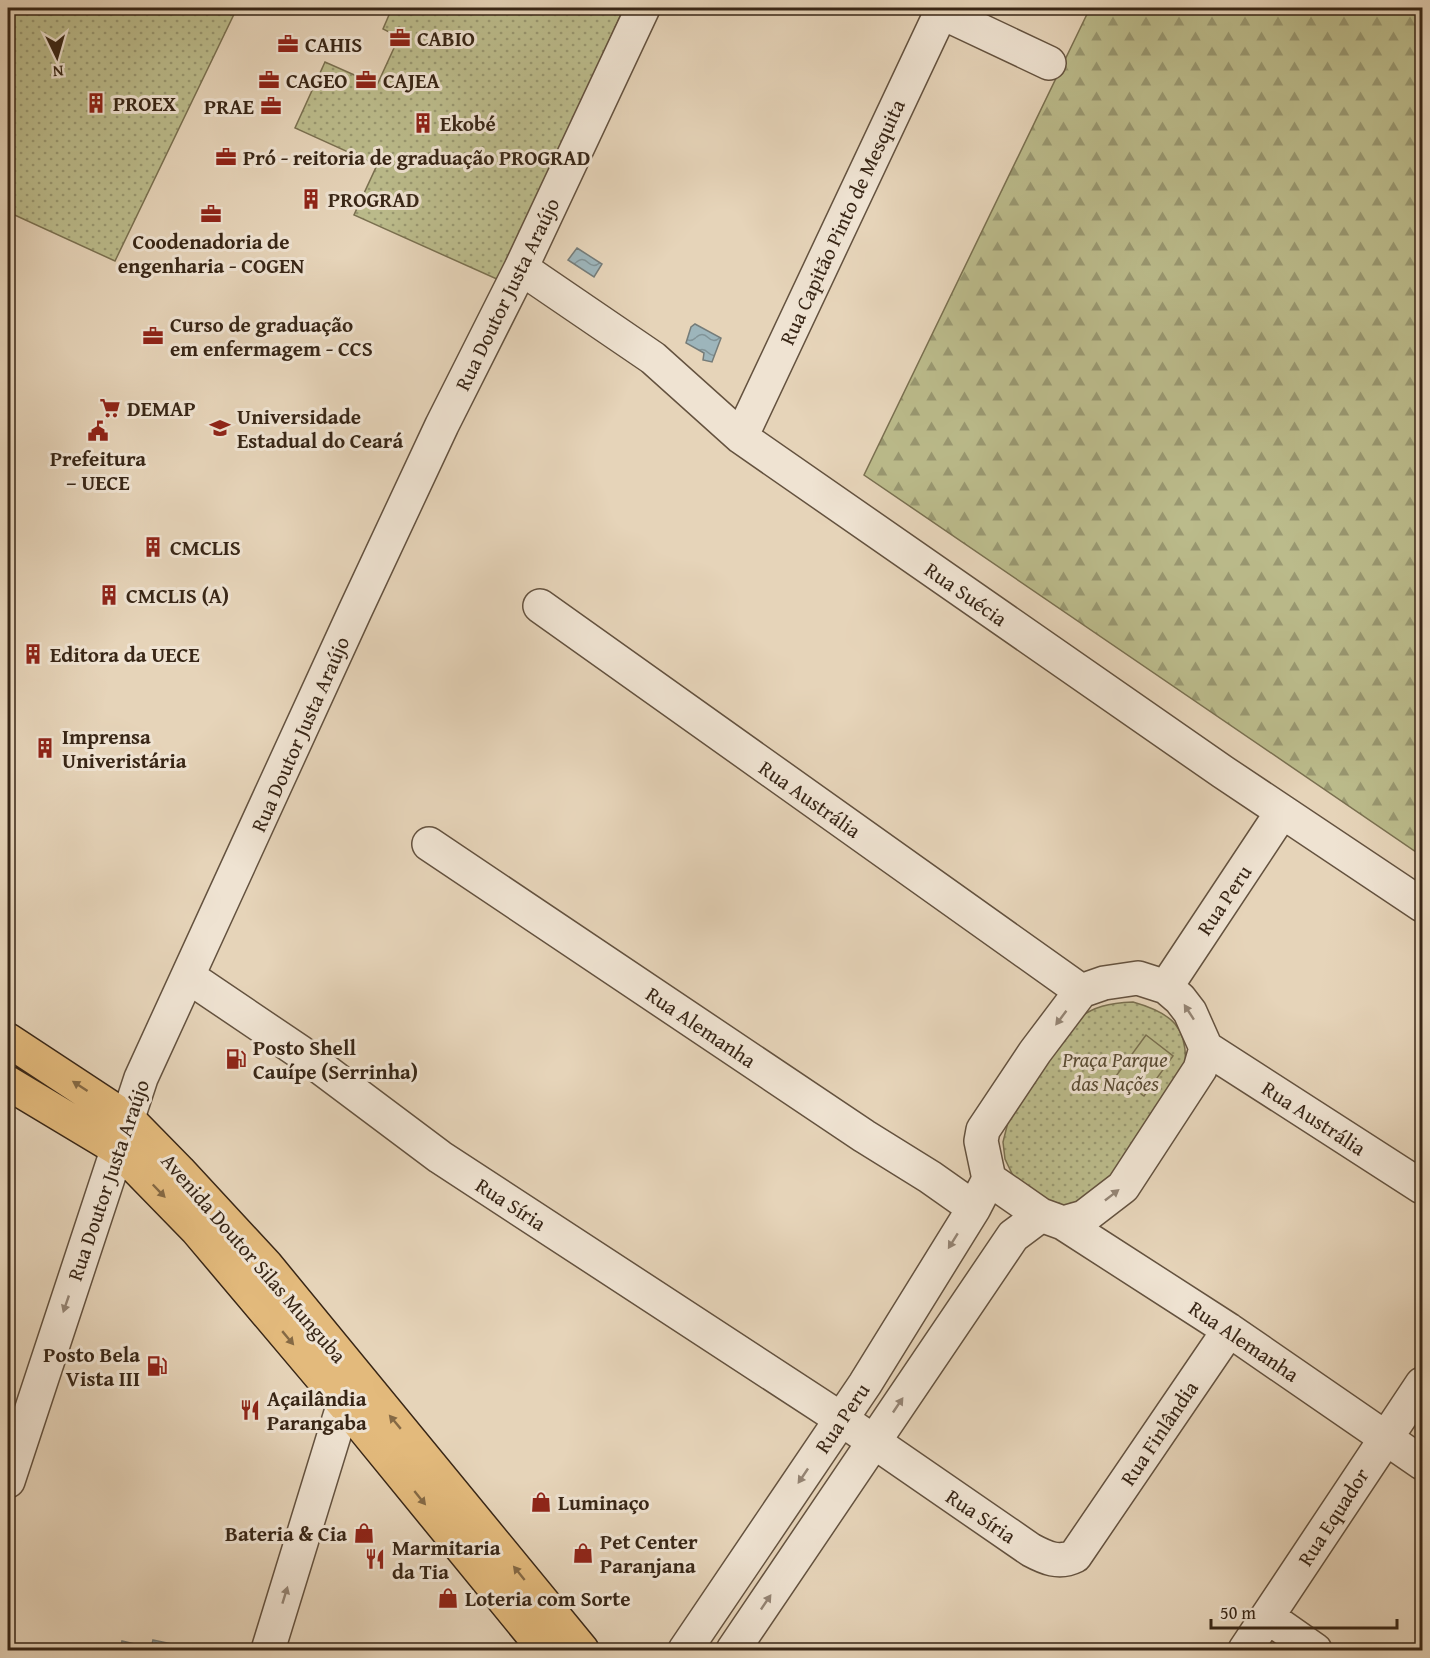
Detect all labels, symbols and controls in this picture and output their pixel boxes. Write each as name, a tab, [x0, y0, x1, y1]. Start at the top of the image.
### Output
place label: CABIO	[417, 23, 475, 54]
office icon: CABIO	[388, 26, 412, 50]
north arrow	[27, 27, 87, 87]
place label: CAHIS	[305, 29, 362, 60]
office icon: CAHIS	[276, 32, 300, 56]
text: N	[52, 60, 65, 84]
place label: CAGEO	[286, 65, 348, 96]
place label: CAJEA	[383, 65, 440, 96]
office icon: CAGEO	[257, 68, 281, 92]
office icon: CAJEA	[354, 68, 378, 92]
place label: PROEX	[113, 88, 177, 119]
building icon: PROEX	[84, 91, 108, 115]
place label: PRAE	[204, 91, 254, 122]
office icon: PRAE	[259, 94, 283, 118]
street label: Rua Capitão Pinto de Mesquita	[771, 94, 913, 350]
place label: Ekobé	[440, 108, 496, 139]
building icon: Ekobé	[411, 111, 435, 135]
place label: Pró - reitoria de graduação PROGRAD	[243, 142, 590, 173]
office icon: Pró - reitoria de graduação PROGRAD	[214, 145, 238, 169]
place label: PROGRAD	[328, 184, 419, 215]
building icon: PROGRAD	[299, 187, 323, 211]
street label: Rua Doutor Justa Araújo	[447, 192, 567, 396]
office icon: Coodenadoria de engenharia - COGEN	[199, 202, 223, 226]
place label: Coodenadoria de engenharia - COGEN	[118, 226, 304, 281]
place label: Curso de graduação em enfermagem - CCS	[170, 309, 373, 364]
office icon: Curso de graduação em enfermagem - CCS	[141, 324, 165, 348]
place label: DEMAP	[127, 393, 196, 424]
supermarket icon: DEMAP	[98, 396, 122, 420]
place label: Universidade Estadual do Ceará	[237, 401, 403, 456]
school or university icon: Universidade Estadual do Ceará	[208, 416, 232, 440]
public building icon: Prefeitura – UECE	[86, 419, 110, 443]
place label: Prefeitura – UECE	[50, 443, 146, 498]
place label: CMCLIS	[170, 532, 241, 563]
building icon: CMCLIS	[141, 535, 165, 559]
street label: Rua Suécia	[918, 554, 1014, 634]
place label: CMCLIS (A)	[126, 580, 229, 611]
building icon: CMCLIS (A)	[97, 583, 121, 607]
street label: Rua Doutor Justa Araújo	[243, 631, 357, 837]
place label: Editora da UECE	[50, 639, 200, 670]
building icon: Editora da UECE	[21, 642, 45, 666]
place label: Imprensa Univeristária	[62, 721, 187, 776]
building icon: Imprensa Univeristária	[33, 736, 57, 760]
street label: Rua Austrália	[753, 752, 867, 846]
street label: Rua Peru	[1189, 858, 1259, 941]
street label: Rua Alemanha	[640, 979, 762, 1075]
one-way arrow	[1183, 1004, 1194, 1020]
one-way arrow	[1055, 1009, 1067, 1025]
place label: Posto Shell Cauípe (Serrinha)	[253, 1032, 418, 1087]
park label: Praça Parque das Nações	[1061, 1044, 1168, 1099]
fuel station icon: Posto Shell Cauípe (Serrinha)	[224, 1047, 248, 1071]
street label: Rua Austrália	[1256, 1073, 1372, 1163]
street label: Rua Doutor Justa Araújo	[59, 1075, 157, 1285]
one-way arrow	[72, 1081, 88, 1092]
street label: Avenida Doutor Silas Munguba	[154, 1146, 354, 1370]
street label: Rua Síria	[470, 1170, 552, 1238]
one-way arrow	[152, 1184, 166, 1198]
one-way arrow	[1105, 1189, 1120, 1201]
one-way arrow	[948, 1233, 959, 1249]
street label: Rua Alemanha	[1183, 1293, 1305, 1389]
one-way arrow	[60, 1295, 70, 1313]
one-way arrow	[281, 1330, 294, 1346]
place label: Posto Bela Vista III	[43, 1339, 140, 1394]
fuel station icon: Posto Bela Vista III	[145, 1354, 169, 1378]
street label: Rua Finlândia	[1112, 1374, 1206, 1492]
street label: Rua Peru	[807, 1376, 877, 1459]
place label: Açailândia Parangaba	[267, 1383, 367, 1438]
one-way arrow	[892, 1397, 903, 1413]
restaurant icon: Açailândia Parangaba	[238, 1398, 262, 1422]
one-way arrow	[388, 1414, 401, 1430]
street label: Rua Equador	[1290, 1461, 1377, 1572]
one-way arrow	[797, 1467, 809, 1483]
street label: Rua Síria	[940, 1481, 1022, 1551]
place label: Luminaço	[558, 1487, 650, 1518]
one-way arrow	[413, 1490, 426, 1505]
shop icon: Luminaço	[529, 1490, 553, 1514]
place label: Bateria & Cia	[225, 1518, 347, 1549]
shop icon: Bateria & Cia	[352, 1521, 376, 1545]
place label: Pet Center Paranjana	[600, 1526, 698, 1581]
place label: Marmitaria da Tia	[392, 1532, 501, 1587]
shop icon: Pet Center Paranjana	[571, 1541, 595, 1565]
restaurant icon: Marmitaria da Tia	[363, 1547, 387, 1571]
one-way arrow	[512, 1565, 525, 1581]
place label: Loteria com Sorte	[465, 1583, 631, 1614]
one-way arrow	[281, 1586, 290, 1604]
shop icon: Loteria com Sorte	[436, 1586, 460, 1610]
scale bar	[1211, 1592, 1397, 1630]
one-way arrow	[760, 1594, 771, 1610]
text: 50 m	[1220, 1599, 1256, 1626]

